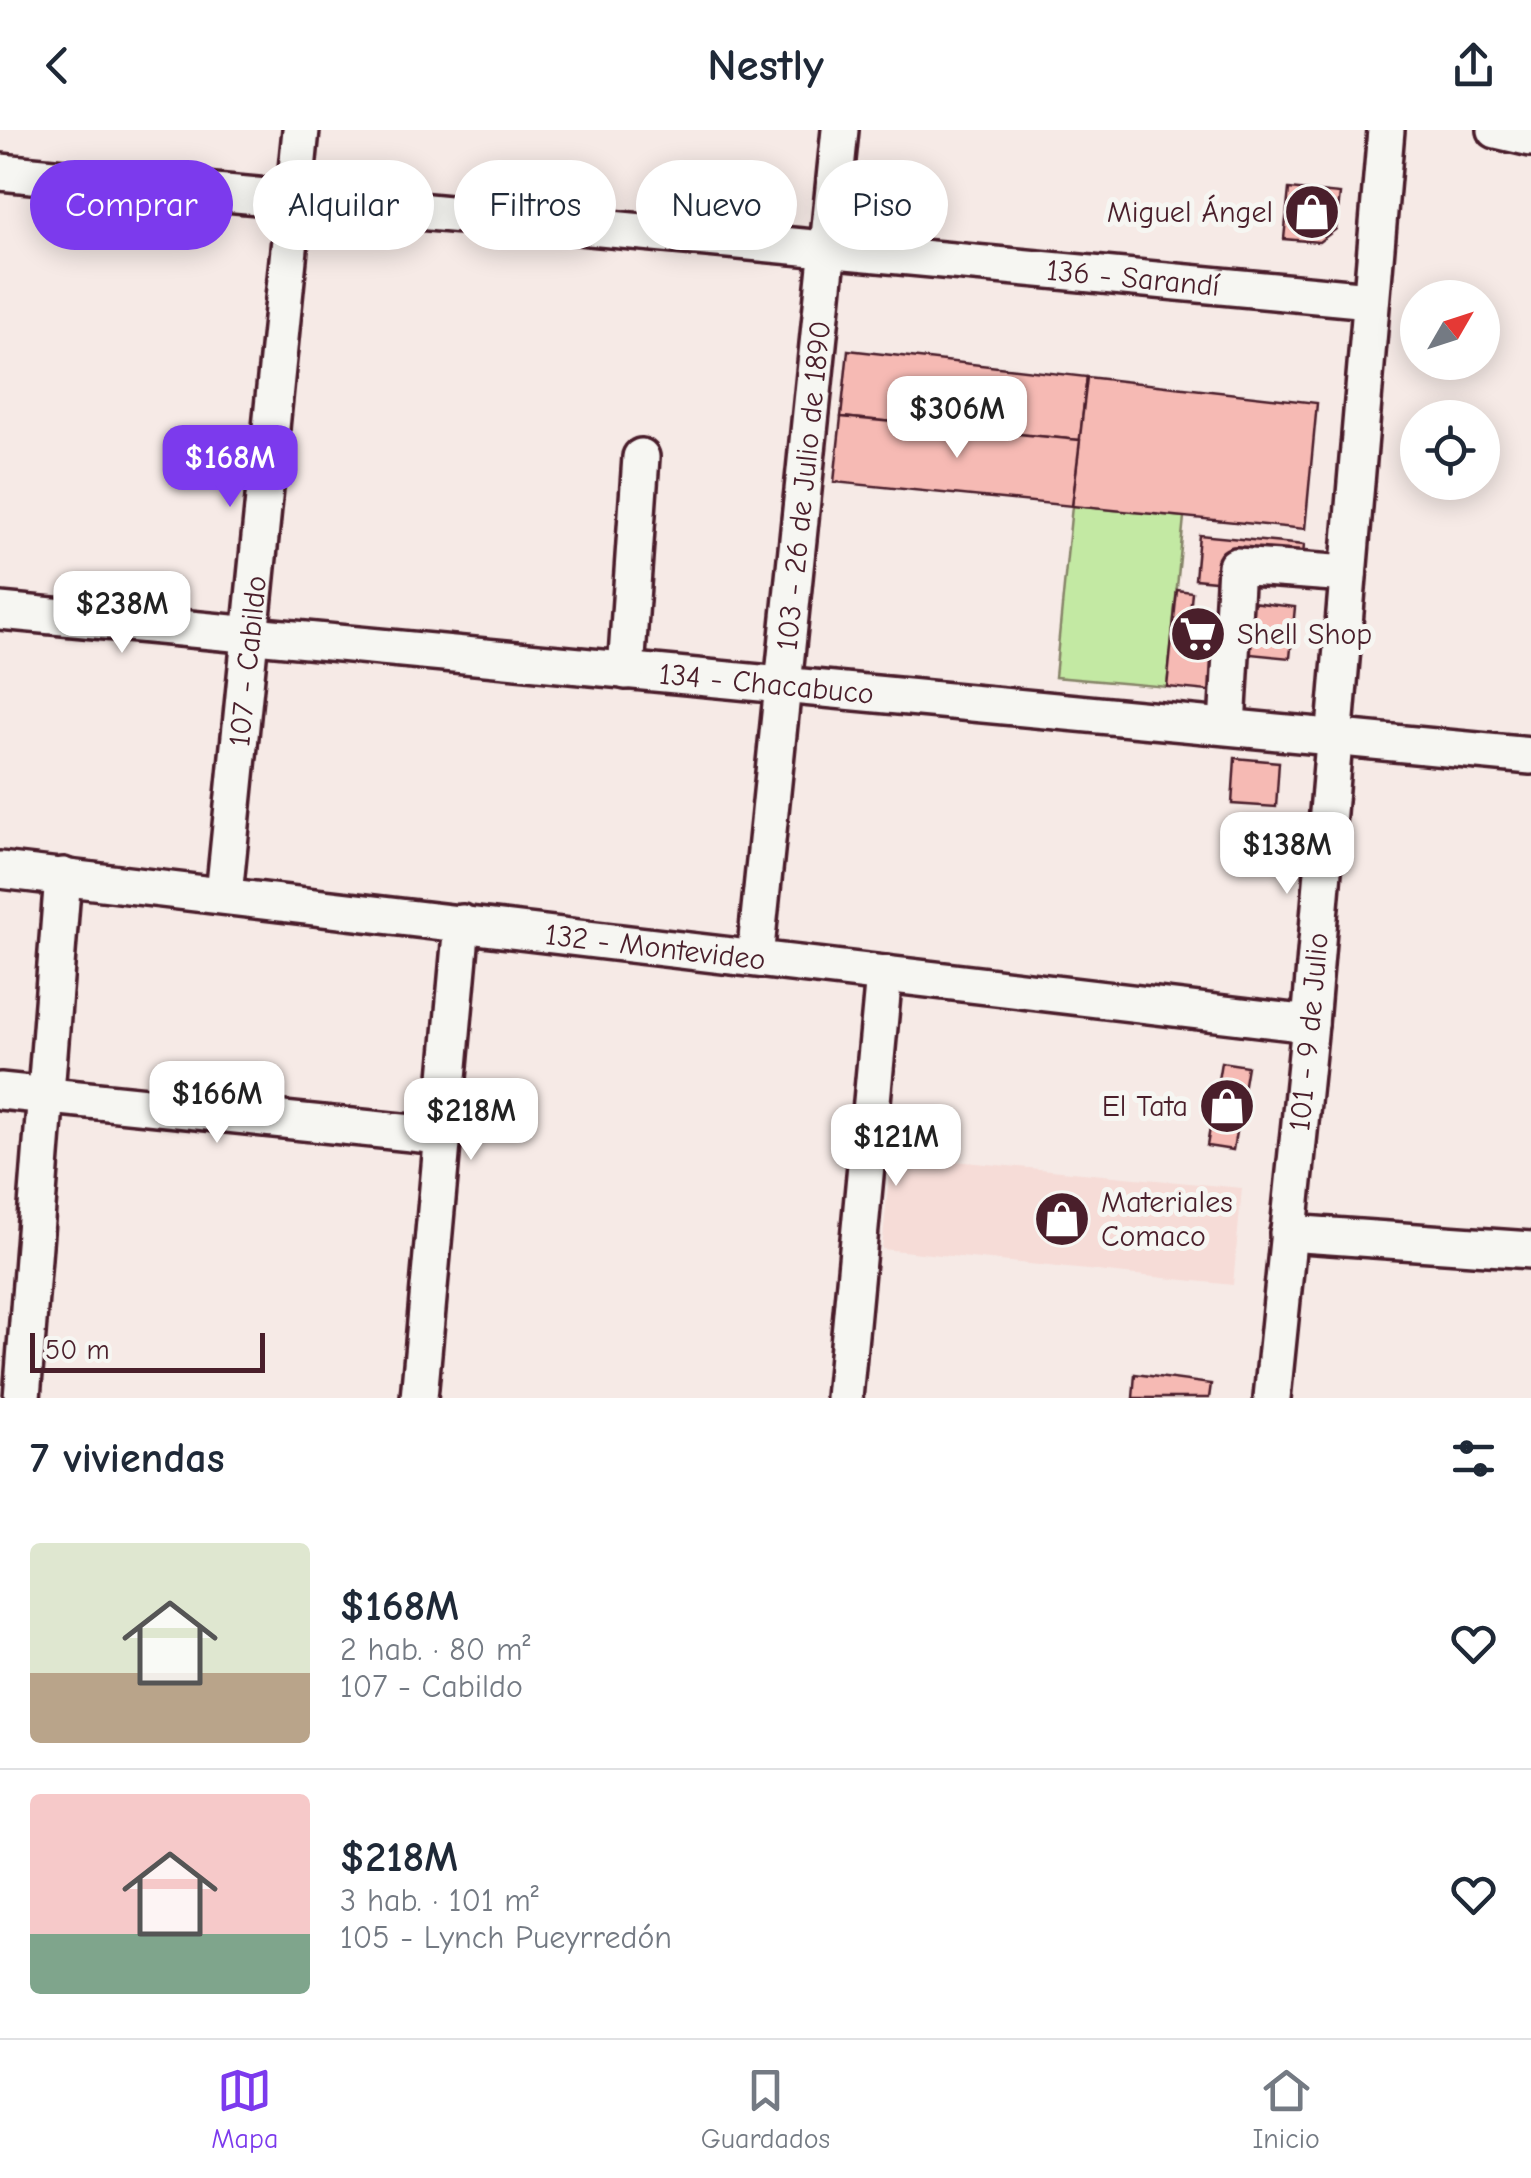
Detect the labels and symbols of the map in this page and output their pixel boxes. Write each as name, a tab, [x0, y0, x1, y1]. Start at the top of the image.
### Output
shop icon: Miguel Ángel	[1282, 182, 1342, 242]
place label: Miguel Ángel	[1107, 194, 1273, 230]
street label: 136 - Sarandí	[1045, 253, 1222, 304]
north arrow	[1400, 280, 1500, 380]
street label: 103 - 26 de Julio de 1890	[770, 319, 838, 652]
pin: $306M	[887, 376, 1027, 461]
pin: $168M	[160, 425, 300, 510]
pin: $238M	[52, 571, 192, 656]
street label: 107 - Cabildo	[222, 574, 274, 748]
supermarket icon: Shell Shop	[1168, 604, 1228, 664]
place label: Shell Shop	[1237, 617, 1372, 652]
street label: 134 - Chacabuco	[658, 657, 875, 712]
pin: $138M	[1217, 812, 1357, 897]
street label: 132 - Montevideo	[543, 917, 767, 978]
street label: 101 - 9 de Julio	[1282, 931, 1336, 1133]
pin: $166M	[147, 1061, 287, 1146]
shop icon: El Tata	[1197, 1076, 1257, 1136]
pin: $218M	[401, 1078, 541, 1163]
place label: El Tata	[1102, 1089, 1188, 1124]
pin: $121M	[826, 1104, 966, 1189]
place label: Materiales Comaco	[1101, 1185, 1233, 1254]
shop icon: Materiales Comaco	[1032, 1189, 1092, 1249]
scale bar	[30, 1328, 265, 1372]

